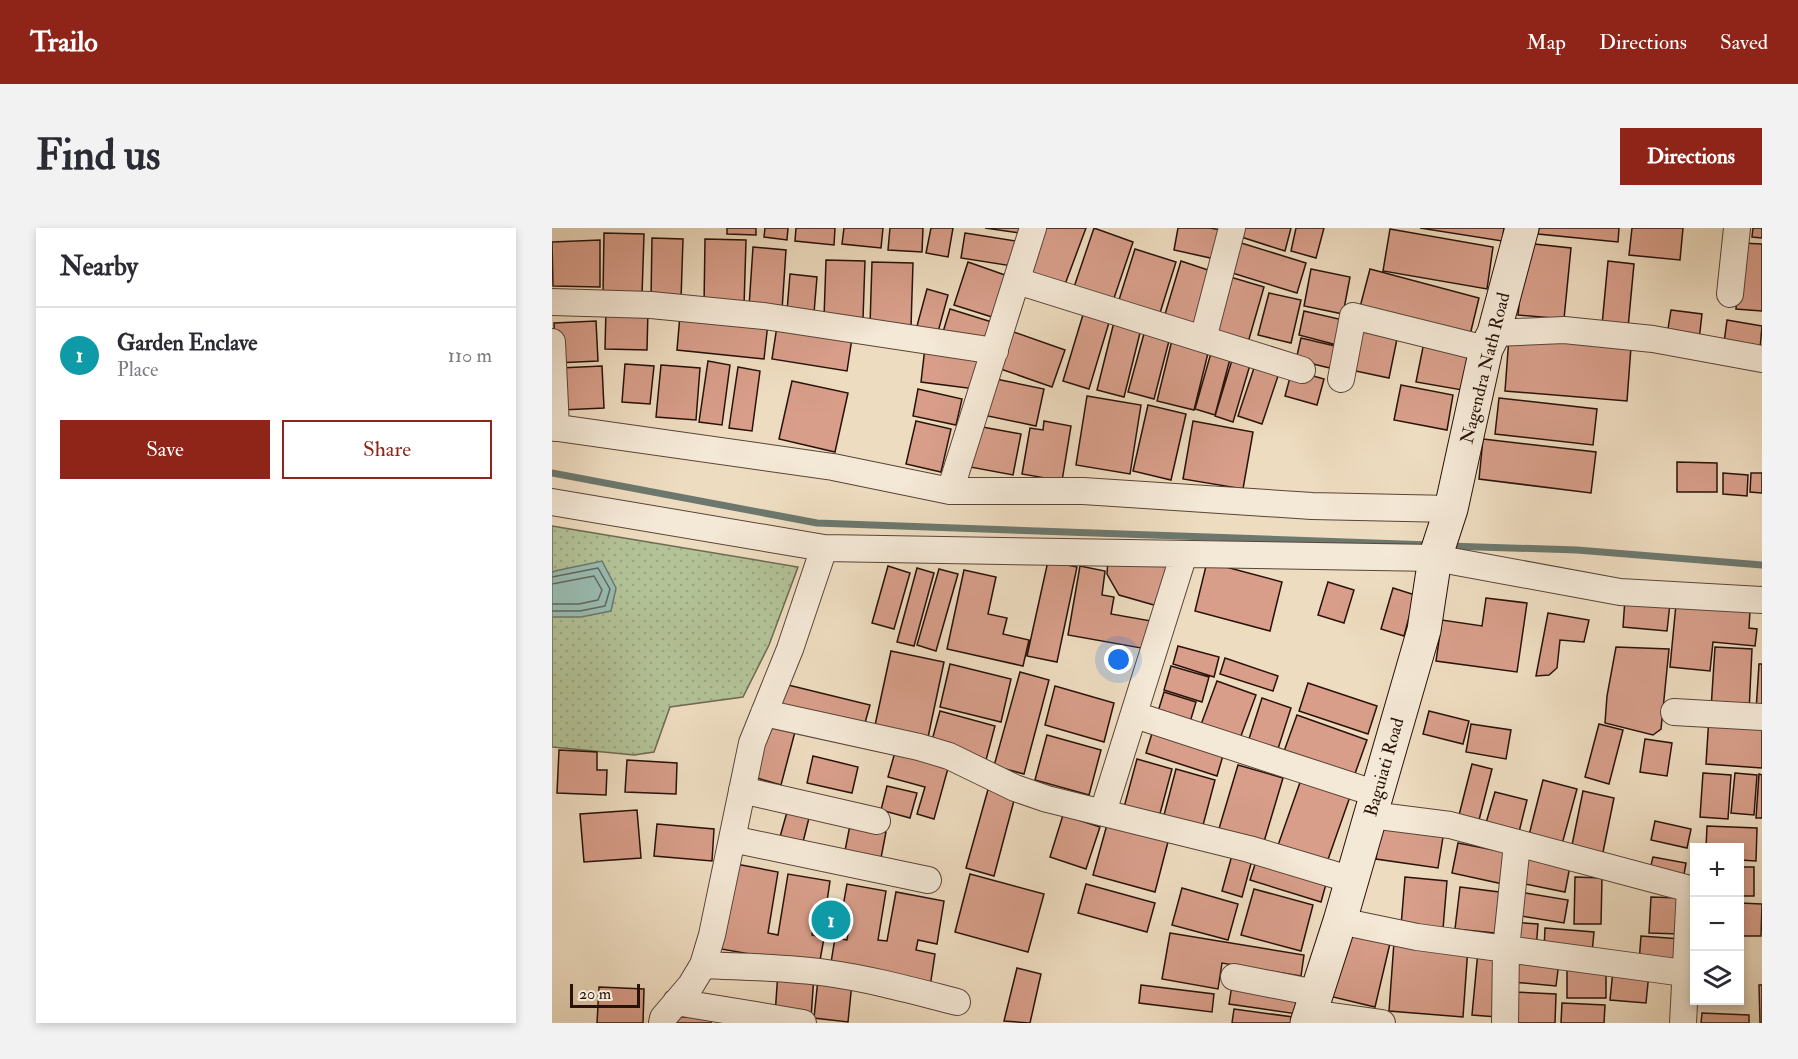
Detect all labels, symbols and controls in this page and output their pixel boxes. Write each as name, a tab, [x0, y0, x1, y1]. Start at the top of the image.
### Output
text: Trailo	[30, 25, 98, 60]
text: Map	[1526, 29, 1566, 56]
text: Directions	[1599, 29, 1687, 56]
text: Saved	[1720, 29, 1768, 56]
button: Directions	[1620, 128, 1762, 185]
text: Find us	[36, 130, 160, 182]
text: Nearby	[60, 251, 138, 283]
street label: Nagendra Nath Road	[1456, 290, 1515, 446]
text: Garden Enclave	[117, 329, 257, 357]
text: 1	[76, 343, 83, 368]
text: 110 m	[448, 343, 492, 368]
text: Place	[117, 357, 158, 382]
button: Save	[60, 420, 270, 479]
button: Share	[282, 420, 492, 479]
your location	[1104, 645, 1133, 674]
street label: Baguiati Road	[1359, 715, 1410, 819]
map controls	[1690, 843, 1744, 1005]
button: +	[1690, 843, 1744, 897]
button: −	[1690, 897, 1744, 951]
pin: 1	[812, 898, 850, 942]
button: layers	[1690, 951, 1744, 1005]
scale bar	[570, 981, 640, 1008]
text: 20 m	[579, 984, 611, 1004]

